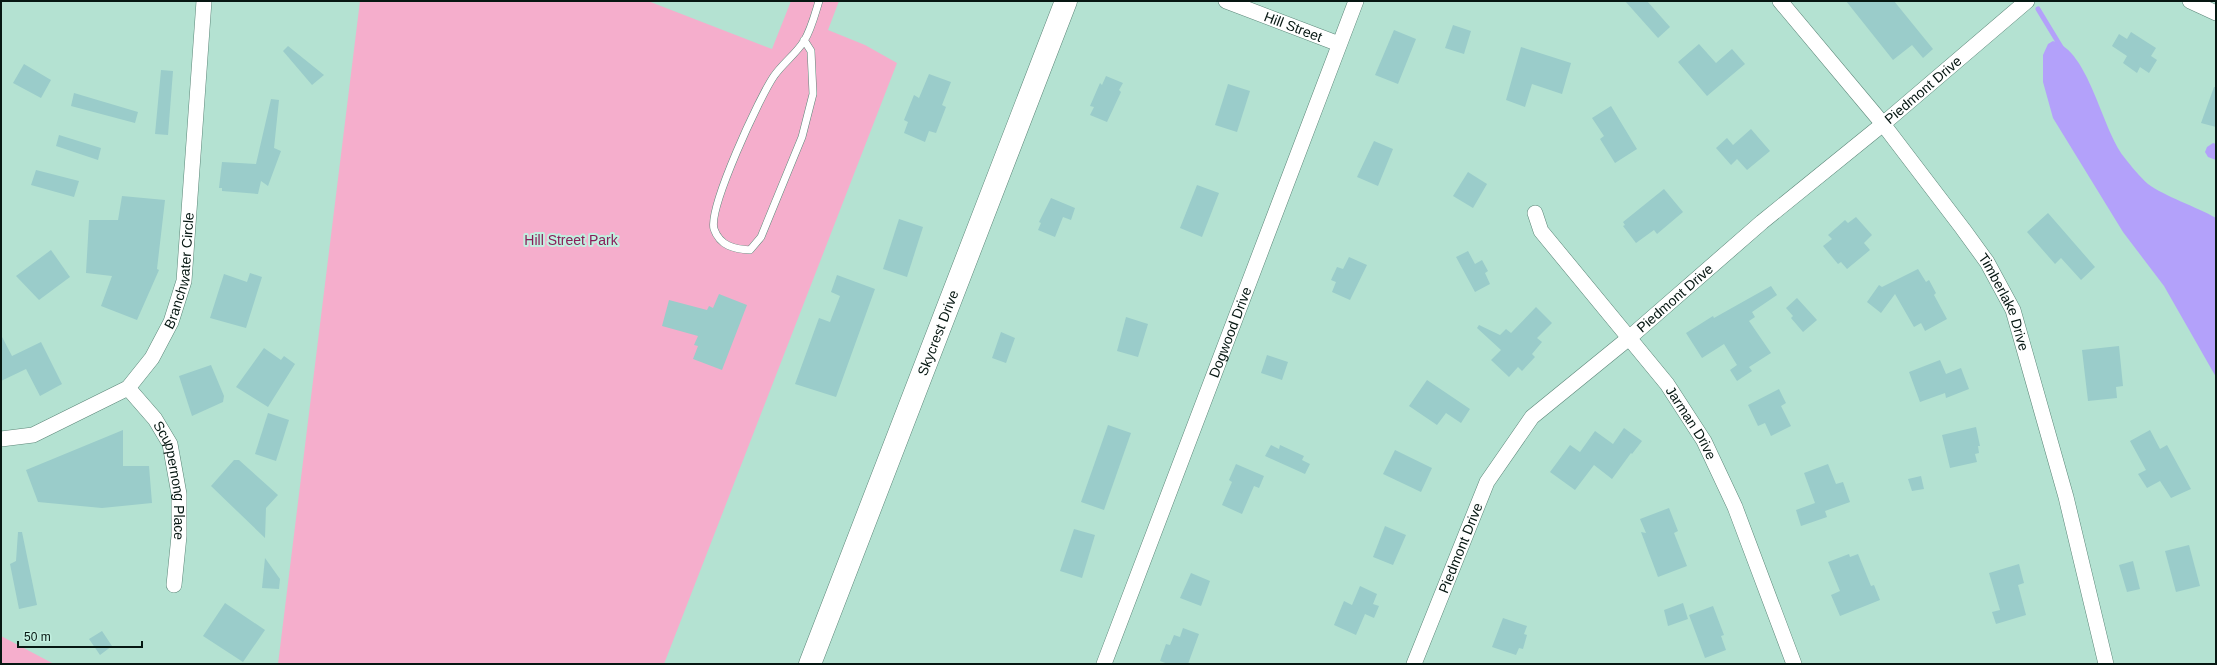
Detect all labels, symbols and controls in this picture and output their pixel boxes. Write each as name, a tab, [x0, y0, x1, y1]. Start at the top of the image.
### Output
street label: Hill Street	[1262, 8, 1325, 45]
street label: Piedmont Drive	[1881, 53, 1965, 127]
street label: Branchwater Circle	[161, 212, 197, 332]
park label: Hill Street Park	[524, 232, 619, 248]
street label: Timberlake Drive	[1975, 250, 2032, 353]
street label: Piedmont Drive	[1633, 260, 1716, 336]
street label: Dogwood Drive	[1206, 284, 1255, 380]
street label: Skycrest Drive	[914, 288, 962, 378]
street label: Jarman Drive	[1663, 383, 1720, 462]
street label: Scuppernong Place	[150, 418, 187, 541]
street label: Piedmont Drive	[1435, 500, 1486, 595]
scale bar	[18, 623, 142, 649]
text: 50 m	[24, 630, 51, 644]

